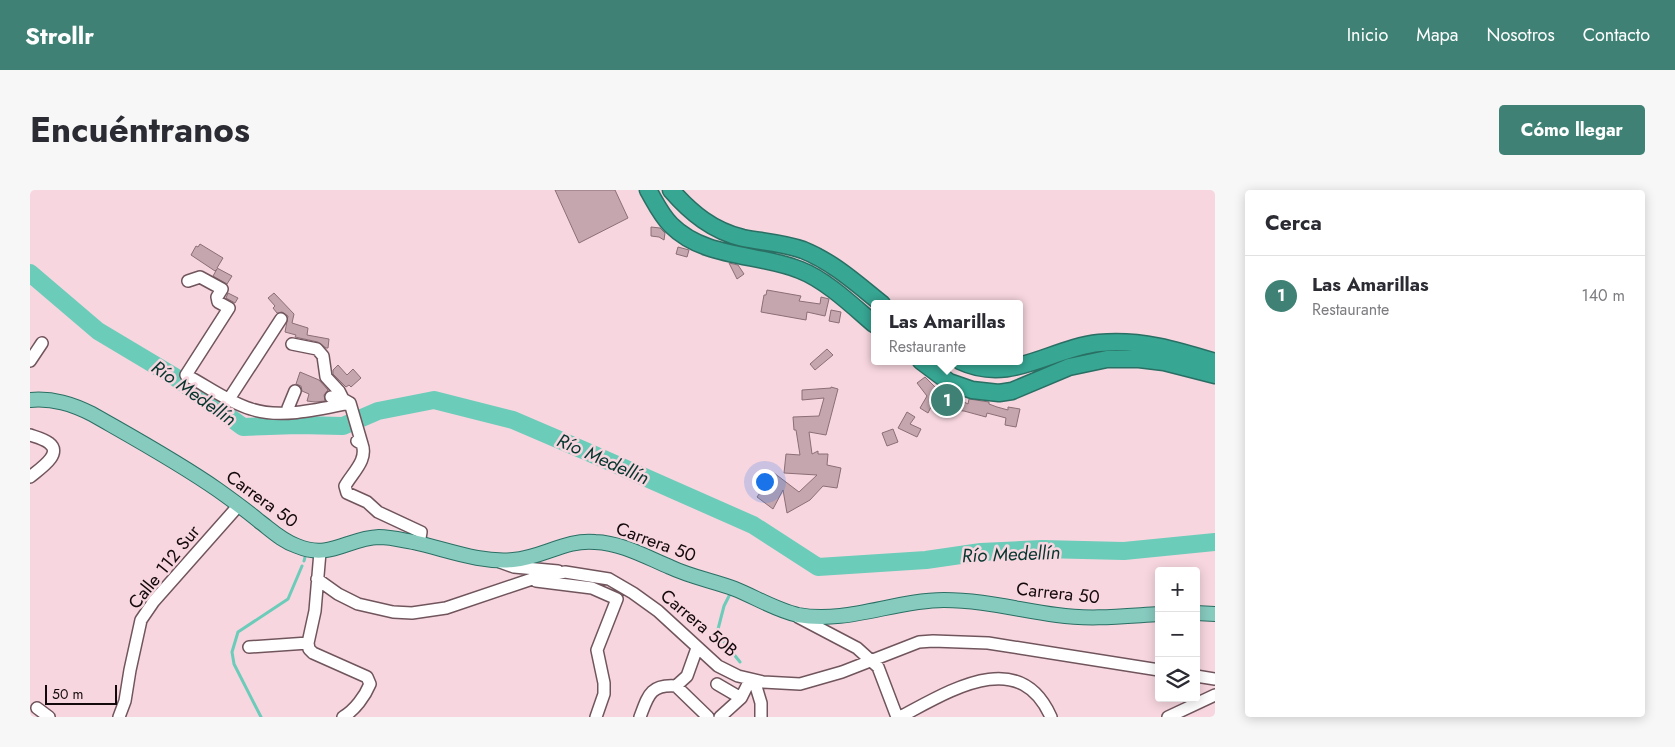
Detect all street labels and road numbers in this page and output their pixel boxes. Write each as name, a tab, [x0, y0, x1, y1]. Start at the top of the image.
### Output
street label: Carrera 50	[221, 464, 304, 534]
street label: Carrera 50	[612, 515, 700, 569]
street label: Calle 112 Sur	[122, 519, 206, 615]
street label: Carrera 50	[1015, 576, 1101, 610]
street label: Carrera 50B	[655, 583, 743, 663]

